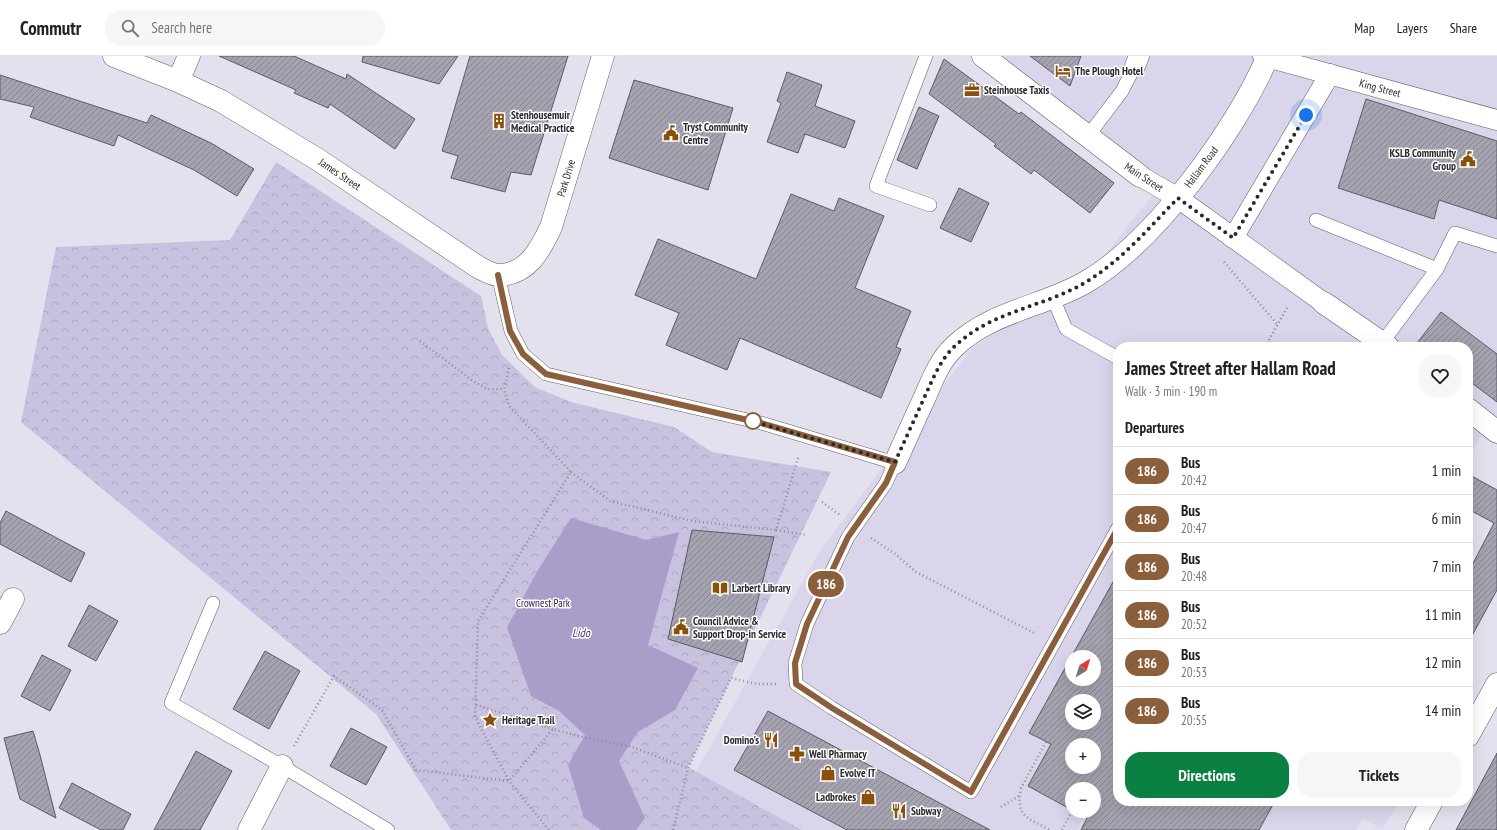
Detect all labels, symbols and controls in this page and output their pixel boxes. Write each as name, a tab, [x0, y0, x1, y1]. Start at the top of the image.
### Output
search box	[105, 10, 385, 46]
text: Commutr	[20, 16, 81, 40]
icon: search	[119, 17, 141, 39]
text: Search here	[151, 18, 212, 37]
text: Map	[1354, 19, 1375, 37]
text: Layers	[1397, 19, 1428, 37]
text: Share	[1450, 19, 1477, 37]
hotel icon: The Plough Hotel	[1054, 62, 1072, 80]
place label: The Plough Hotel	[1075, 64, 1144, 78]
street label: King Street	[1358, 76, 1402, 100]
office icon: Steinhouse Taxis	[963, 81, 981, 99]
place label: Steinhouse Taxis	[984, 83, 1049, 97]
your location	[1296, 105, 1316, 125]
place label: Stenhousemuir Medical Practice	[511, 108, 575, 135]
building icon: Stenhousemuir Medical Practice	[490, 112, 508, 130]
place label: Tryst Community Centre	[683, 120, 749, 147]
public building icon: Tryst Community Centre	[662, 124, 680, 142]
street label: Hallam Road	[1181, 143, 1221, 190]
place label: KSLB Community Group	[1389, 146, 1457, 173]
public building icon: KSLB Community Group	[1459, 150, 1477, 168]
street label: James Street	[316, 154, 364, 193]
street label: Park Drive	[554, 157, 578, 198]
street label: Main Street	[1122, 159, 1166, 195]
button: heart	[1419, 355, 1461, 397]
text: James Street after Hallam Road	[1125, 356, 1336, 380]
text: Walk · 3 min · 190 m	[1125, 383, 1217, 400]
unlabelled marker	[744, 412, 762, 430]
text: Departures	[1125, 418, 1184, 437]
text: Bus	[1181, 453, 1200, 472]
text: 1 min	[1431, 461, 1461, 480]
text: 186	[1137, 462, 1157, 480]
text: 20:42	[1181, 472, 1207, 489]
text: Bus	[1181, 501, 1200, 520]
text: 6 min	[1431, 509, 1461, 528]
text: 186	[1137, 510, 1157, 528]
text: 20:47	[1181, 520, 1207, 537]
text: Bus	[1181, 549, 1200, 568]
text: 7 min	[1432, 557, 1461, 576]
text: 186	[1137, 558, 1157, 576]
text: 20:48	[1181, 568, 1207, 585]
line badge: 186	[803, 571, 849, 597]
text: 186	[816, 575, 836, 593]
library icon: Larbert Library	[711, 579, 729, 597]
place label: Larbert Library	[732, 581, 791, 595]
park label: Crownest Park	[516, 596, 571, 610]
text: Bus	[1181, 597, 1200, 616]
text: 11 min	[1425, 605, 1461, 624]
text: 186	[1137, 606, 1157, 624]
place label: Council Advice & Support Drop-in Service	[693, 614, 787, 641]
text: 20:52	[1181, 616, 1207, 633]
public building icon: Council Advice & Support Drop-in Service	[672, 618, 690, 636]
water label: Lido	[572, 625, 591, 640]
text: Bus	[1181, 645, 1200, 664]
north arrow	[1065, 650, 1101, 686]
map controls	[1065, 650, 1101, 818]
text: 12 min	[1425, 653, 1461, 672]
text: 186	[1137, 654, 1157, 672]
text: 20:53	[1181, 664, 1207, 681]
text: Bus	[1181, 693, 1200, 712]
button: layers	[1065, 694, 1101, 730]
text: 14 min	[1425, 701, 1461, 720]
text: 186	[1137, 702, 1157, 720]
place icon: Heritage Trail	[481, 711, 499, 729]
text: 20:55	[1181, 712, 1207, 729]
place label: Heritage Trail	[502, 713, 555, 727]
restaurant icon: Domino's	[762, 731, 780, 749]
place label: Domino's	[724, 733, 759, 747]
button: +	[1065, 738, 1101, 774]
pharmacy icon: Well Pharmacy	[788, 745, 806, 763]
place label: Well Pharmacy	[808, 747, 867, 761]
button: Directions	[1125, 752, 1289, 798]
button: Tickets	[1297, 752, 1461, 798]
shop icon: Evolve IT	[819, 764, 837, 782]
place label: Evolve IT	[840, 766, 877, 780]
button: −	[1065, 782, 1101, 818]
shop icon: Ladbrokes	[859, 788, 877, 806]
place label: Ladbrokes	[816, 790, 856, 804]
restaurant icon: Subway	[890, 802, 908, 820]
place label: Subway	[911, 804, 942, 818]

